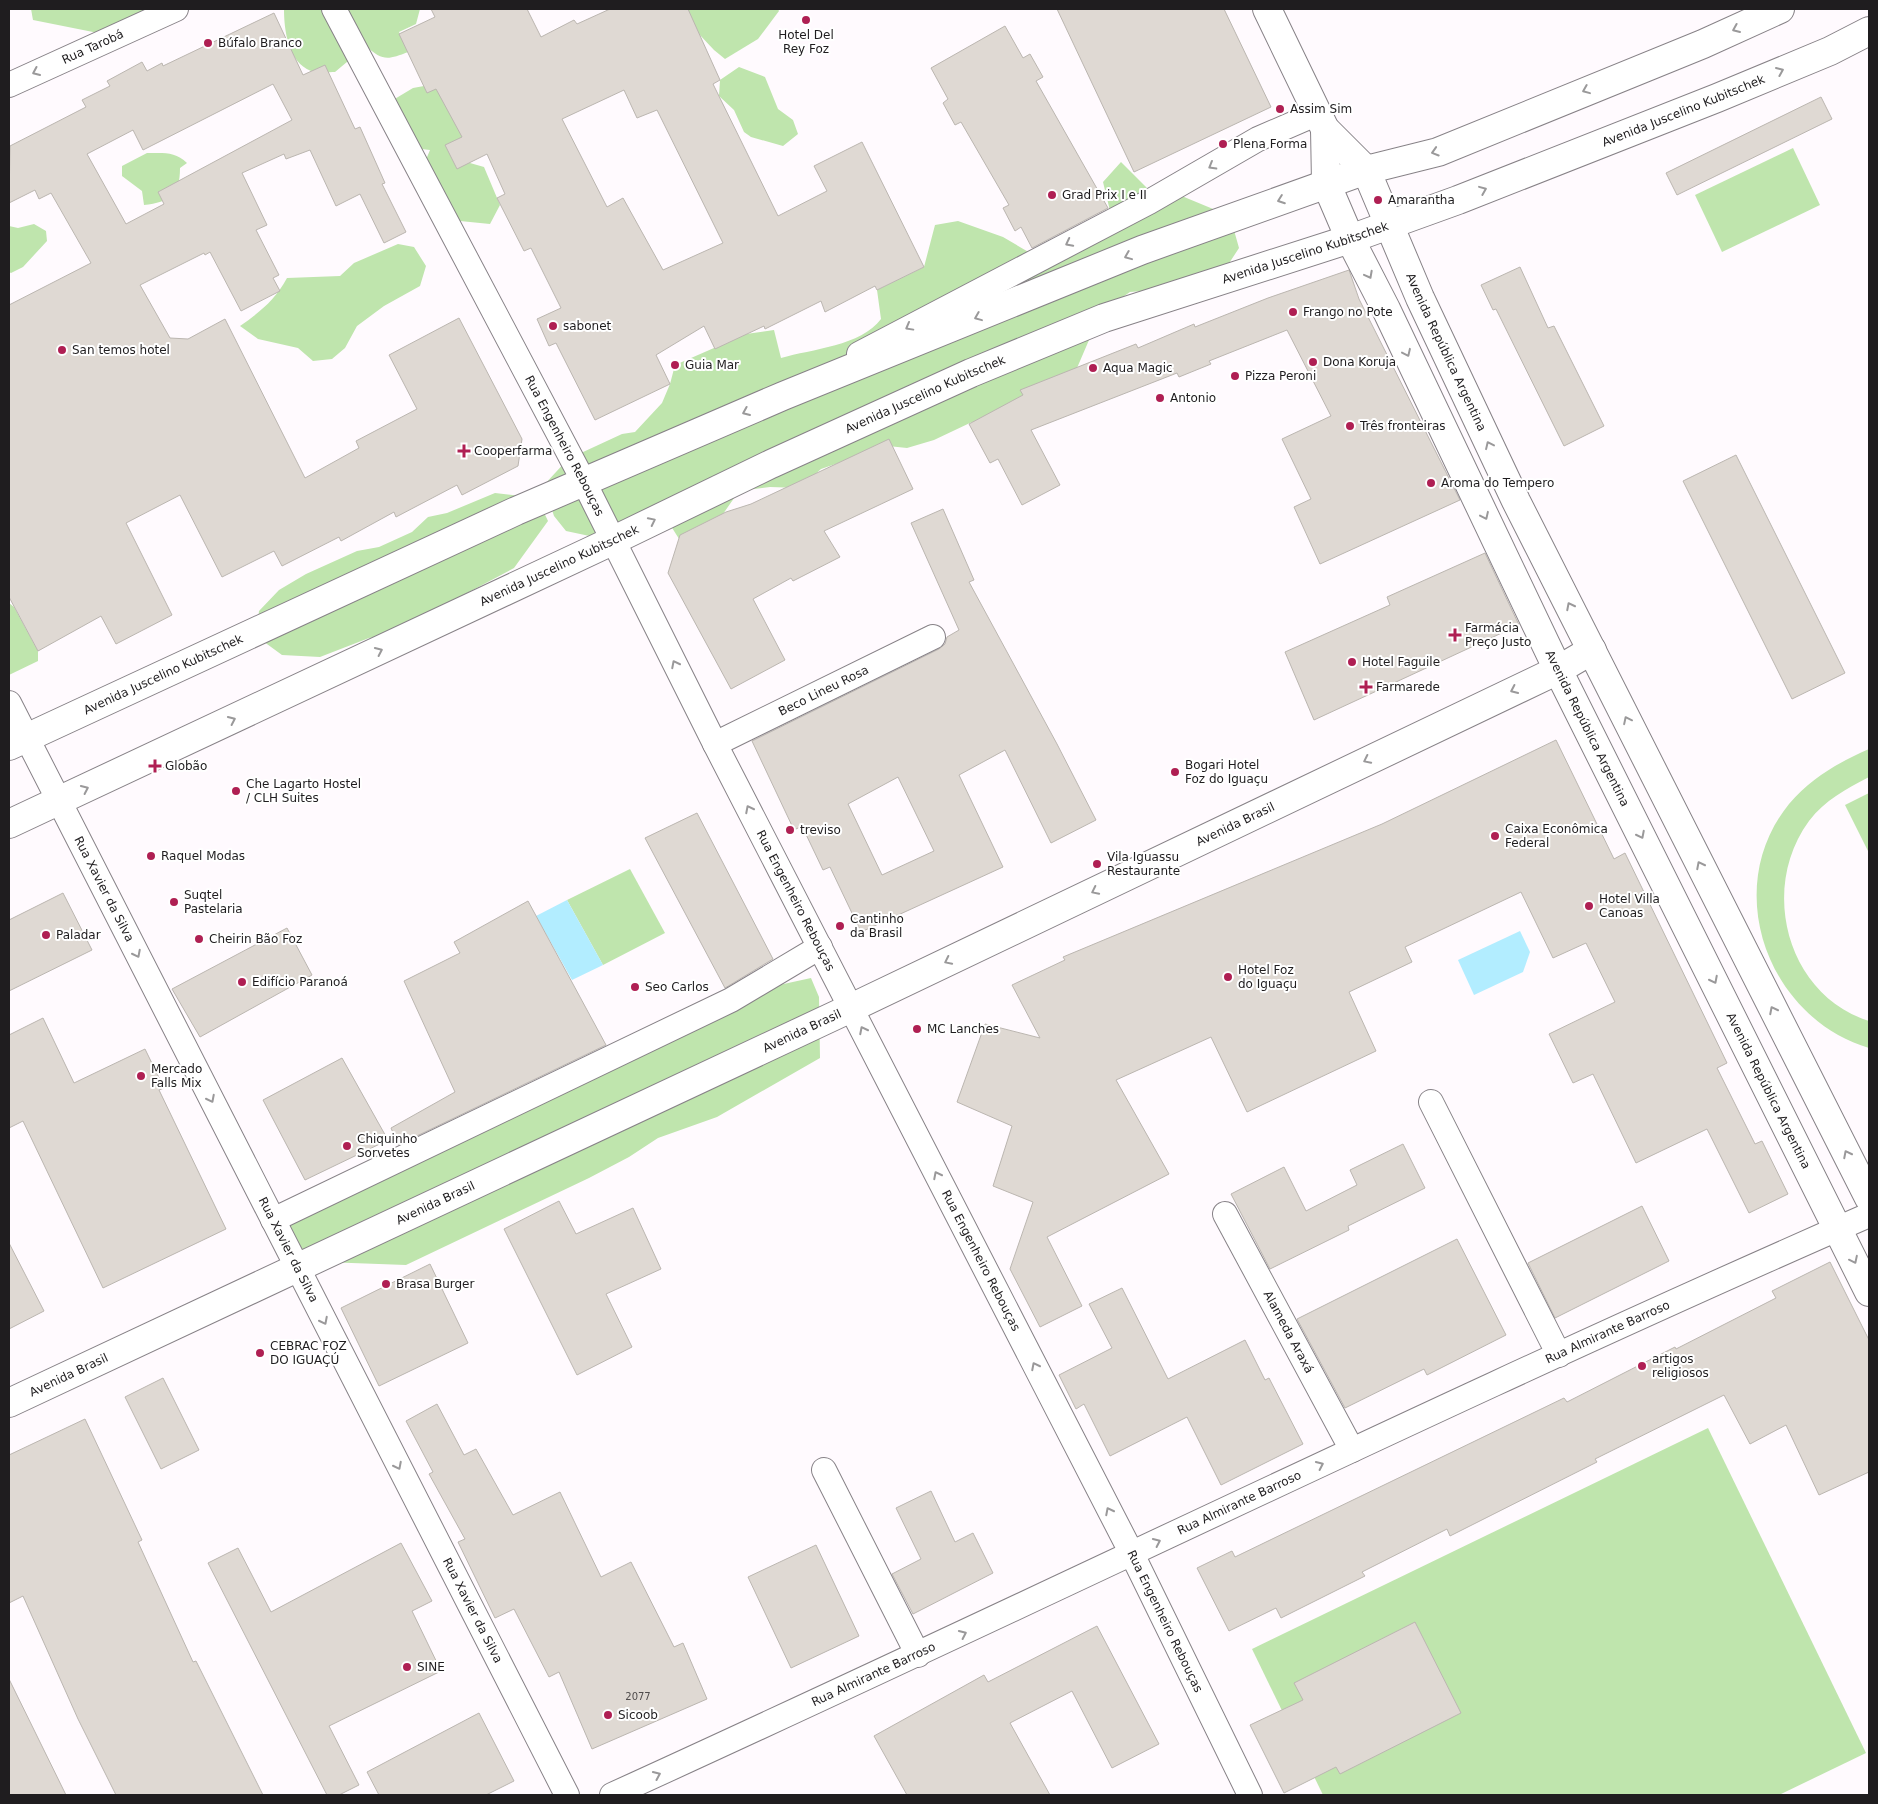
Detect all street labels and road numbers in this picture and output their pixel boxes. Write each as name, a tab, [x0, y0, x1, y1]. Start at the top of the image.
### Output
street label: Rua Tarobá	[60, 27, 126, 67]
street label: Avenida Juscelino Kubitschek	[1600, 72, 1767, 150]
street label: Avenida Juscelino Kubitschek	[1220, 219, 1390, 287]
street label: Avenida República Argentina	[1403, 271, 1489, 433]
street label: Avenida Juscelino Kubitschek	[843, 353, 1007, 436]
street label: Rua Engenheiro Rebouças	[522, 373, 607, 519]
street label: Avenida Juscelino Kubitschek	[478, 522, 641, 609]
street label: Avenida Juscelino Kubitschek	[81, 632, 245, 717]
street label: Avenida República Argentina	[1543, 648, 1632, 809]
street label: Beco Lineu Rosa	[776, 663, 871, 719]
street label: Avenida Brasil	[1194, 800, 1277, 849]
street label: Rua Engenheiro Rebouças	[754, 828, 838, 973]
street label: Rua Xavier da Silva	[71, 834, 137, 944]
street label: Avenida Brasil	[760, 1007, 844, 1055]
street label: Avenida República Argentina	[1723, 1010, 1813, 1171]
street label: Avenida Brasil	[394, 1179, 477, 1227]
street label: Rua Engenheiro Rebouças	[939, 1188, 1023, 1333]
street label: Rua Xavier da Silva	[256, 1195, 321, 1305]
street label: Alameda Araxá	[1261, 1288, 1316, 1376]
street label: Rua Almirante Barroso	[1543, 1298, 1672, 1366]
street label: Avenida Brasil	[27, 1351, 110, 1399]
street label: Rua Almirante Barroso	[1175, 1468, 1303, 1538]
street label: Rua Engenheiro Rebouças	[1124, 1548, 1206, 1695]
street label: Rua Xavier da Silva	[440, 1555, 505, 1665]
street label: Rua Almirante Barroso	[809, 1639, 938, 1709]

